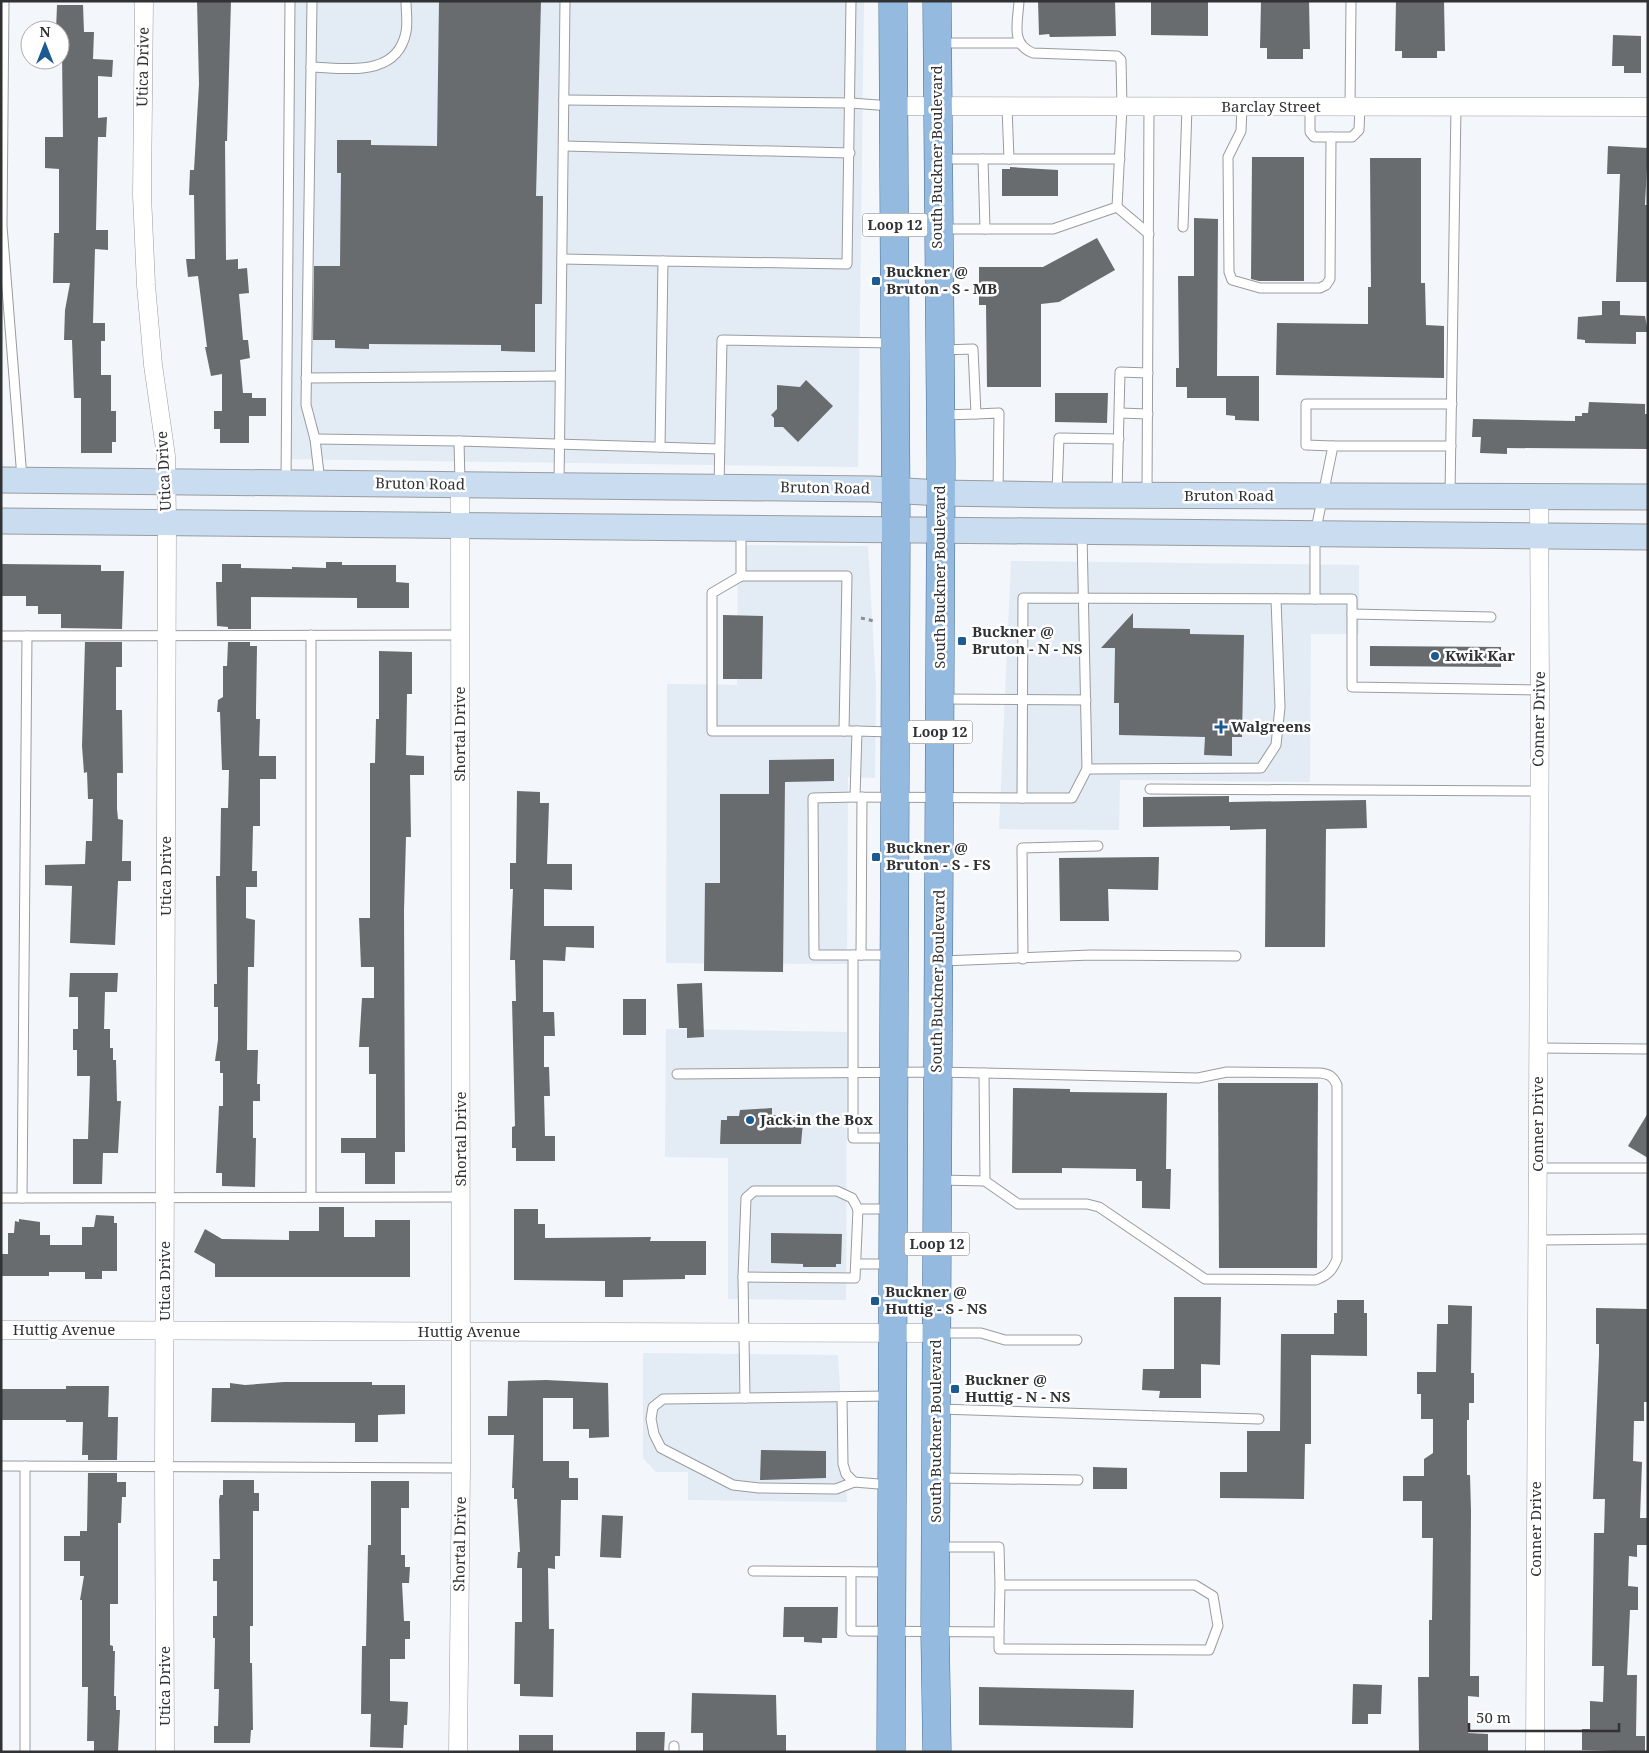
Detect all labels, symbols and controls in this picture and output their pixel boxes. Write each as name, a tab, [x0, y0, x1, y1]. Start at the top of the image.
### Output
north arrow	[20, 20, 70, 70]
text: N	[39, 22, 51, 41]
street label: Utica Drive	[131, 27, 153, 107]
street label: South Buckner Boulevard	[926, 65, 946, 249]
street label: Barclay Street	[1221, 96, 1321, 116]
road number: Loop 12	[862, 214, 928, 236]
place label: Buckner @ Bruton - S - MB	[886, 261, 997, 298]
marker: Buckner @ Bruton - S - MB	[870, 275, 882, 287]
street label: Utica Drive	[151, 431, 175, 512]
street label: Bruton Road	[375, 472, 465, 494]
street label: Bruton Road	[780, 476, 870, 498]
street label: South Buckner Boulevard	[929, 485, 949, 669]
street label: Bruton Road	[1184, 485, 1274, 505]
place label: Buckner @ Bruton - N - NS	[972, 621, 1083, 658]
marker: Buckner @ Bruton - N - NS	[956, 635, 968, 647]
place label: Kwik Kar	[1445, 645, 1515, 665]
marker: Kwik Kar	[1429, 650, 1441, 662]
street label: Conner Drive	[1527, 671, 1549, 767]
street label: Shortal Drive	[449, 686, 469, 782]
place label: Walgreens	[1231, 716, 1311, 736]
road number: Loop 12	[908, 720, 972, 744]
marker: Walgreens	[1215, 721, 1227, 733]
street label: Utica Drive	[155, 836, 175, 916]
place label: Buckner @ Bruton - S - FS	[886, 837, 991, 874]
marker: Buckner @ Bruton - S - FS	[870, 851, 882, 863]
street label: South Buckner Boulevard	[925, 889, 949, 1073]
street label: Conner Drive	[1527, 1076, 1547, 1172]
street label: Shortal Drive	[450, 1091, 470, 1187]
place label: Jack in the Box	[759, 1109, 873, 1129]
marker: Jack in the Box	[744, 1114, 756, 1126]
road number: Loop 12	[904, 1232, 970, 1256]
street label: Utica Drive	[154, 1241, 174, 1321]
place label: Buckner @ Huttig - S - NS	[885, 1281, 988, 1318]
marker: Buckner @ Huttig - S - NS	[869, 1295, 881, 1307]
street label: Huttig Avenue	[13, 1319, 115, 1339]
street label: Huttig Avenue	[418, 1321, 520, 1341]
street label: South Buckner Boulevard	[925, 1339, 945, 1523]
place label: Buckner @ Huttig - N - NS	[965, 1369, 1071, 1406]
marker: Buckner @ Huttig - N - NS	[949, 1383, 961, 1395]
street label: Conner Drive	[1525, 1481, 1545, 1577]
street label: Shortal Drive	[448, 1496, 470, 1592]
street label: Utica Drive	[154, 1646, 174, 1726]
scale bar	[1469, 1700, 1619, 1732]
text: 50 m	[1476, 1707, 1511, 1727]

